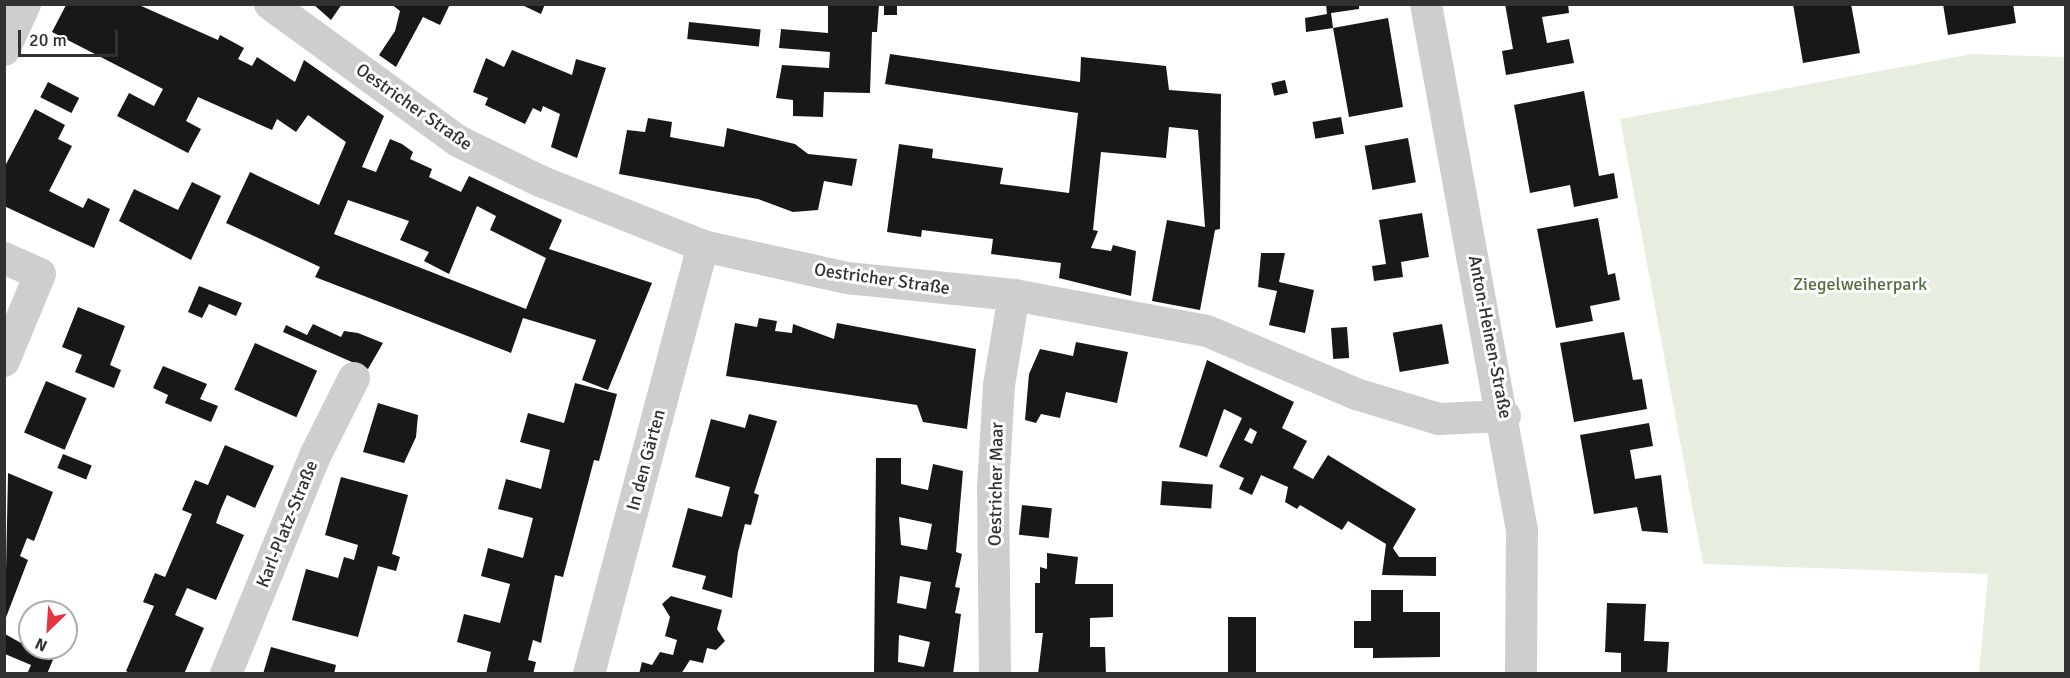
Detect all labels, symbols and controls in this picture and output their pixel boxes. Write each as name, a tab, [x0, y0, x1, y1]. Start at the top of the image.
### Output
scale bar	[21, 18, 122, 56]
text: 20 m	[29, 29, 67, 51]
street label: Oestricher Straße	[352, 59, 476, 155]
street label: Anton-Heinen-Straße	[1464, 254, 1516, 420]
street label: Oestricher Straße	[813, 259, 951, 299]
park label: Ziegelweiherpark	[1793, 273, 1927, 295]
street label: In den Gärten	[622, 407, 670, 513]
street label: Oestricher Maar	[984, 422, 1008, 546]
street label: Karl-Platz-Straße	[252, 457, 322, 591]
north arrow	[18, 600, 78, 660]
text: N	[32, 633, 51, 656]

